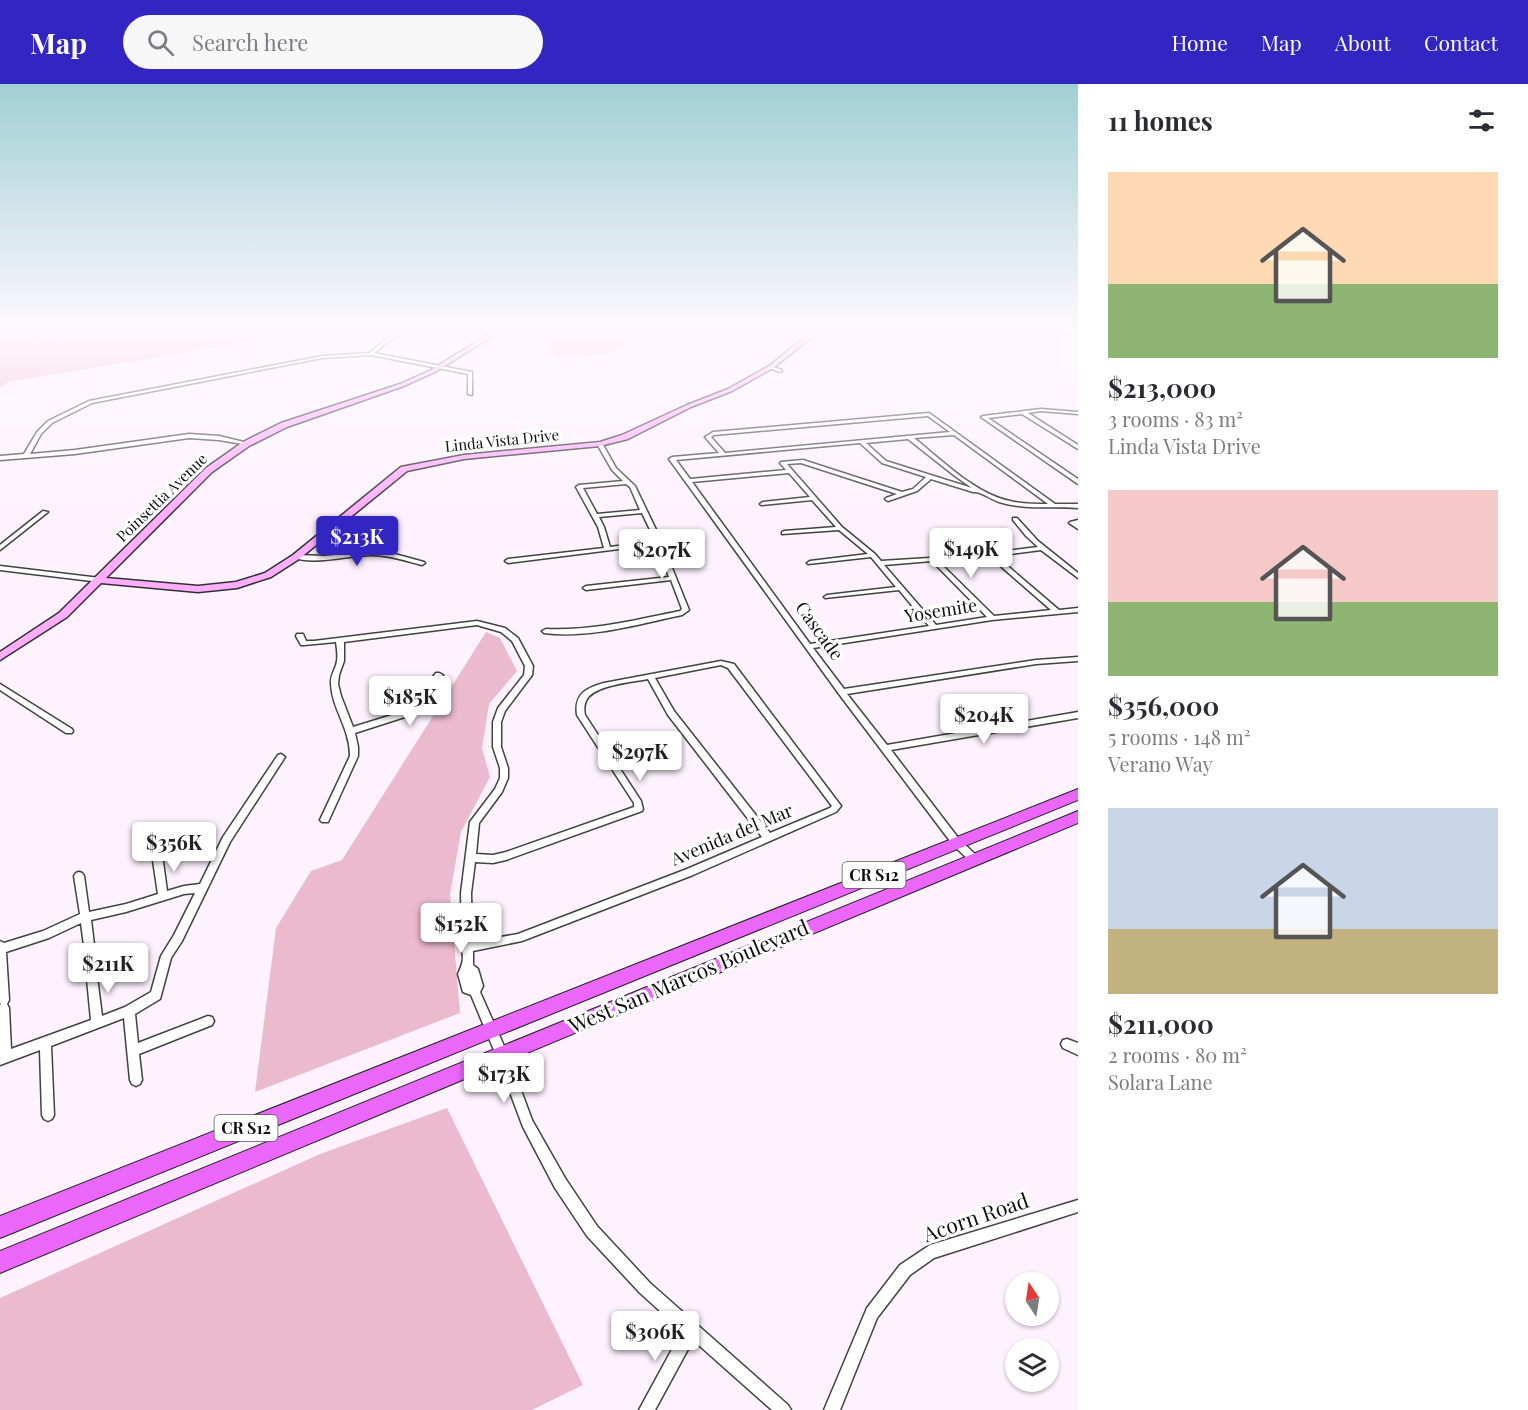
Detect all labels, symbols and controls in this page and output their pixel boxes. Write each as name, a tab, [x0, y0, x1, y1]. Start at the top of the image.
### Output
search box	[123, 15, 543, 69]
text: Map	[30, 24, 87, 61]
icon: search	[144, 26, 177, 59]
text: Search here	[192, 27, 308, 57]
text: Home	[1172, 28, 1228, 56]
text: Map	[1261, 28, 1302, 56]
text: About	[1335, 28, 1391, 56]
text: Contact	[1424, 28, 1498, 56]
text: 11 homes	[1108, 103, 1213, 138]
icon: filters	[1465, 104, 1498, 137]
icon: home	[1249, 211, 1357, 319]
text: $213,000	[1108, 370, 1216, 405]
text: 3 rooms · 83 m²	[1108, 405, 1243, 432]
street label: Linda Vista Drive	[444, 424, 560, 456]
text: Linda Vista Drive	[1108, 432, 1261, 459]
street label: Poinsettia Avenue	[112, 449, 211, 546]
pin: $213K	[315, 516, 399, 567]
text: $213K	[330, 522, 384, 549]
pin: $149K	[929, 528, 1013, 579]
pin: $207K	[620, 529, 704, 580]
icon: home	[1249, 529, 1357, 637]
text: $149K	[943, 534, 999, 561]
text: $207K	[633, 535, 691, 562]
street label: Yosemite	[902, 592, 979, 628]
street label: Cascade	[791, 596, 849, 664]
pin: $185K	[368, 676, 452, 727]
text: $185K	[383, 682, 437, 709]
text: $356,000	[1108, 688, 1219, 723]
pin: $204K	[942, 694, 1026, 745]
text: $204K	[954, 700, 1014, 727]
text: 5 rooms · 148 m²	[1108, 723, 1251, 750]
pin: $297K	[598, 731, 682, 782]
text: $297K	[612, 737, 668, 764]
text: Verano Way	[1108, 750, 1213, 777]
street label: Avenida del Mar	[666, 798, 796, 871]
pin: $356K	[132, 822, 216, 873]
text: $356K	[146, 828, 202, 855]
icon: home	[1249, 847, 1357, 955]
road number: CR S12	[842, 862, 906, 888]
pin: $152K	[419, 903, 503, 954]
text: $152K	[435, 909, 487, 936]
street label: West San Marcos Boulevard	[563, 912, 813, 1039]
pin: $211K	[66, 943, 150, 994]
text: $211K	[82, 949, 134, 976]
text: $211,000	[1108, 1006, 1214, 1041]
text: 2 rooms · 80 m²	[1108, 1041, 1247, 1068]
pin: $173K	[462, 1053, 546, 1104]
text: $173K	[478, 1059, 530, 1086]
text: Solara Lane	[1108, 1068, 1213, 1095]
road number: CR S12	[214, 1115, 278, 1141]
street label: Acorn Road	[918, 1185, 1032, 1248]
north arrow	[1005, 1272, 1059, 1326]
map controls	[1005, 1272, 1059, 1392]
pin: $306K	[613, 1311, 697, 1362]
text: $306K	[625, 1317, 685, 1344]
button: layers	[1005, 1338, 1059, 1392]

